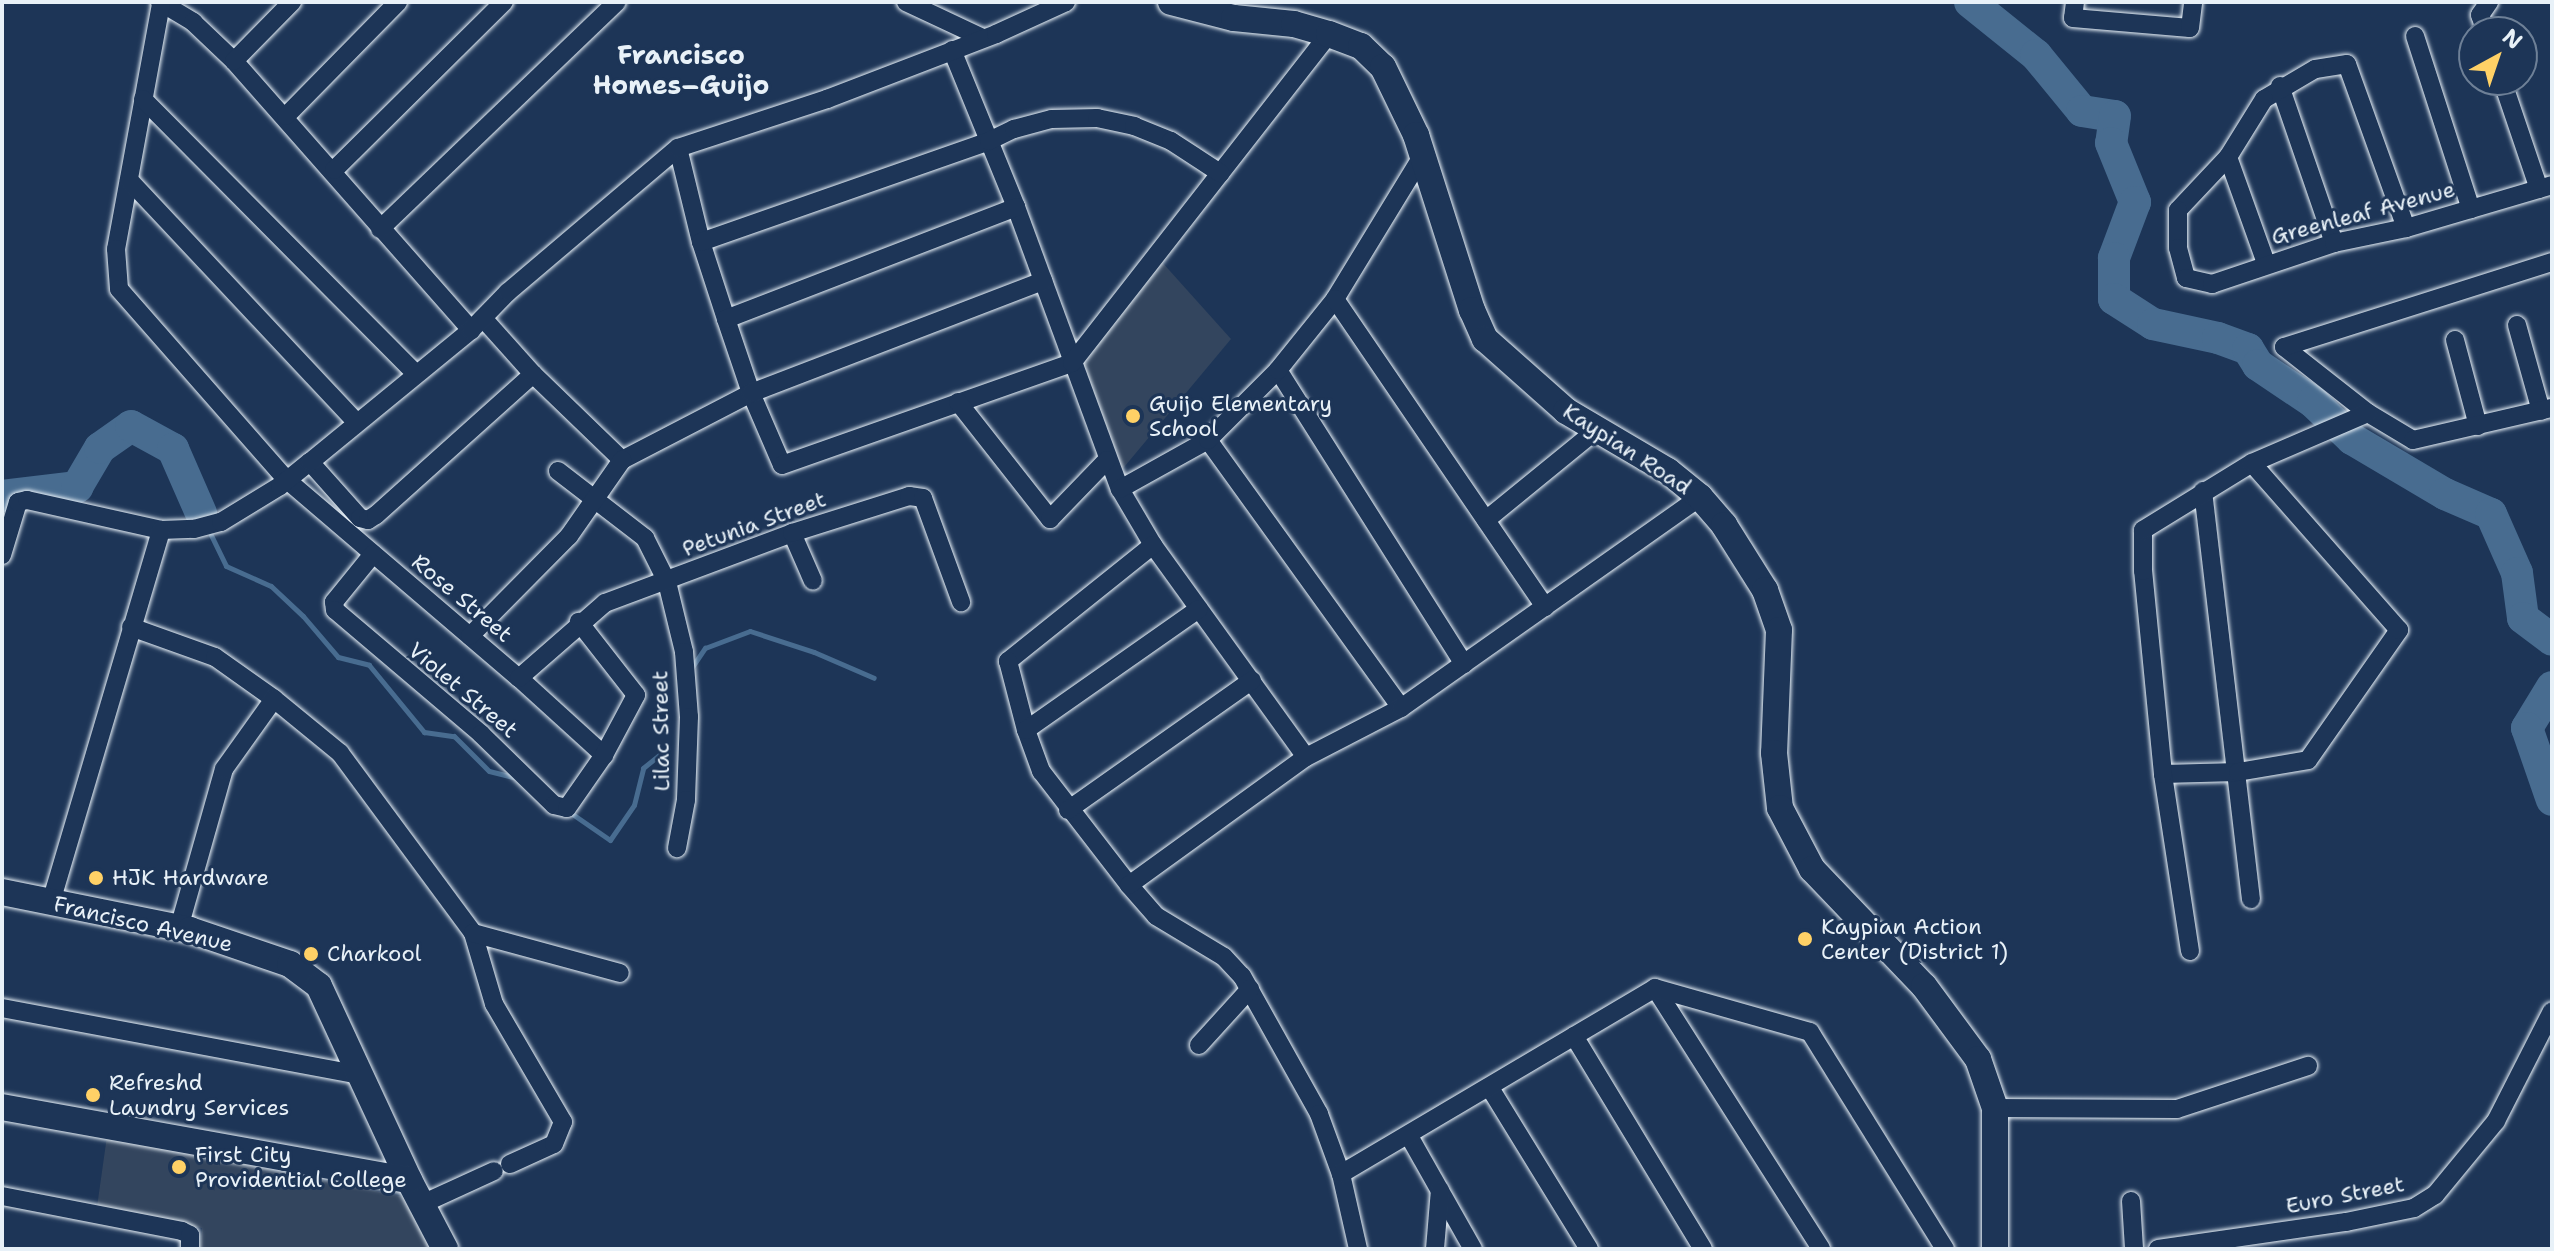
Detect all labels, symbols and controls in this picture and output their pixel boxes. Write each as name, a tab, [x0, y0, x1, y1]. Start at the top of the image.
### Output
north arrow	[2458, 16, 2538, 96]
text: N	[2496, 22, 2528, 55]
district label: Francisco Homes–Guijo	[593, 39, 769, 100]
street label: Greenleaf Avenue	[2268, 176, 2458, 250]
place label: Guijo Elementary School	[1149, 390, 1332, 442]
street label: Kaypian Road	[1558, 398, 1696, 500]
marker: Guijo Elementary School	[1124, 407, 1142, 425]
street label: Petunia Street	[679, 486, 829, 562]
street label: Rose Street	[406, 548, 518, 648]
street label: Violet Street	[403, 637, 523, 743]
street label: Lilac Street	[647, 670, 675, 792]
place label: HJK Hardware	[112, 865, 269, 891]
marker: HJK Hardware	[87, 869, 105, 887]
street label: Francisco Avenue	[51, 891, 235, 957]
place label: Kaypian Action Center (District 1)	[1821, 913, 2008, 964]
marker: Kaypian Action Center (District 1)	[1796, 930, 1814, 948]
place label: Charkool	[327, 941, 421, 967]
marker: Charkool	[302, 945, 320, 963]
place label: Refreshd Laundry Services	[109, 1069, 289, 1120]
marker: Refreshd Laundry Services	[84, 1086, 102, 1104]
place label: First City Providential College	[195, 1141, 407, 1192]
marker: First City Providential College	[170, 1158, 188, 1176]
street label: Euro Street	[2284, 1171, 2406, 1219]

